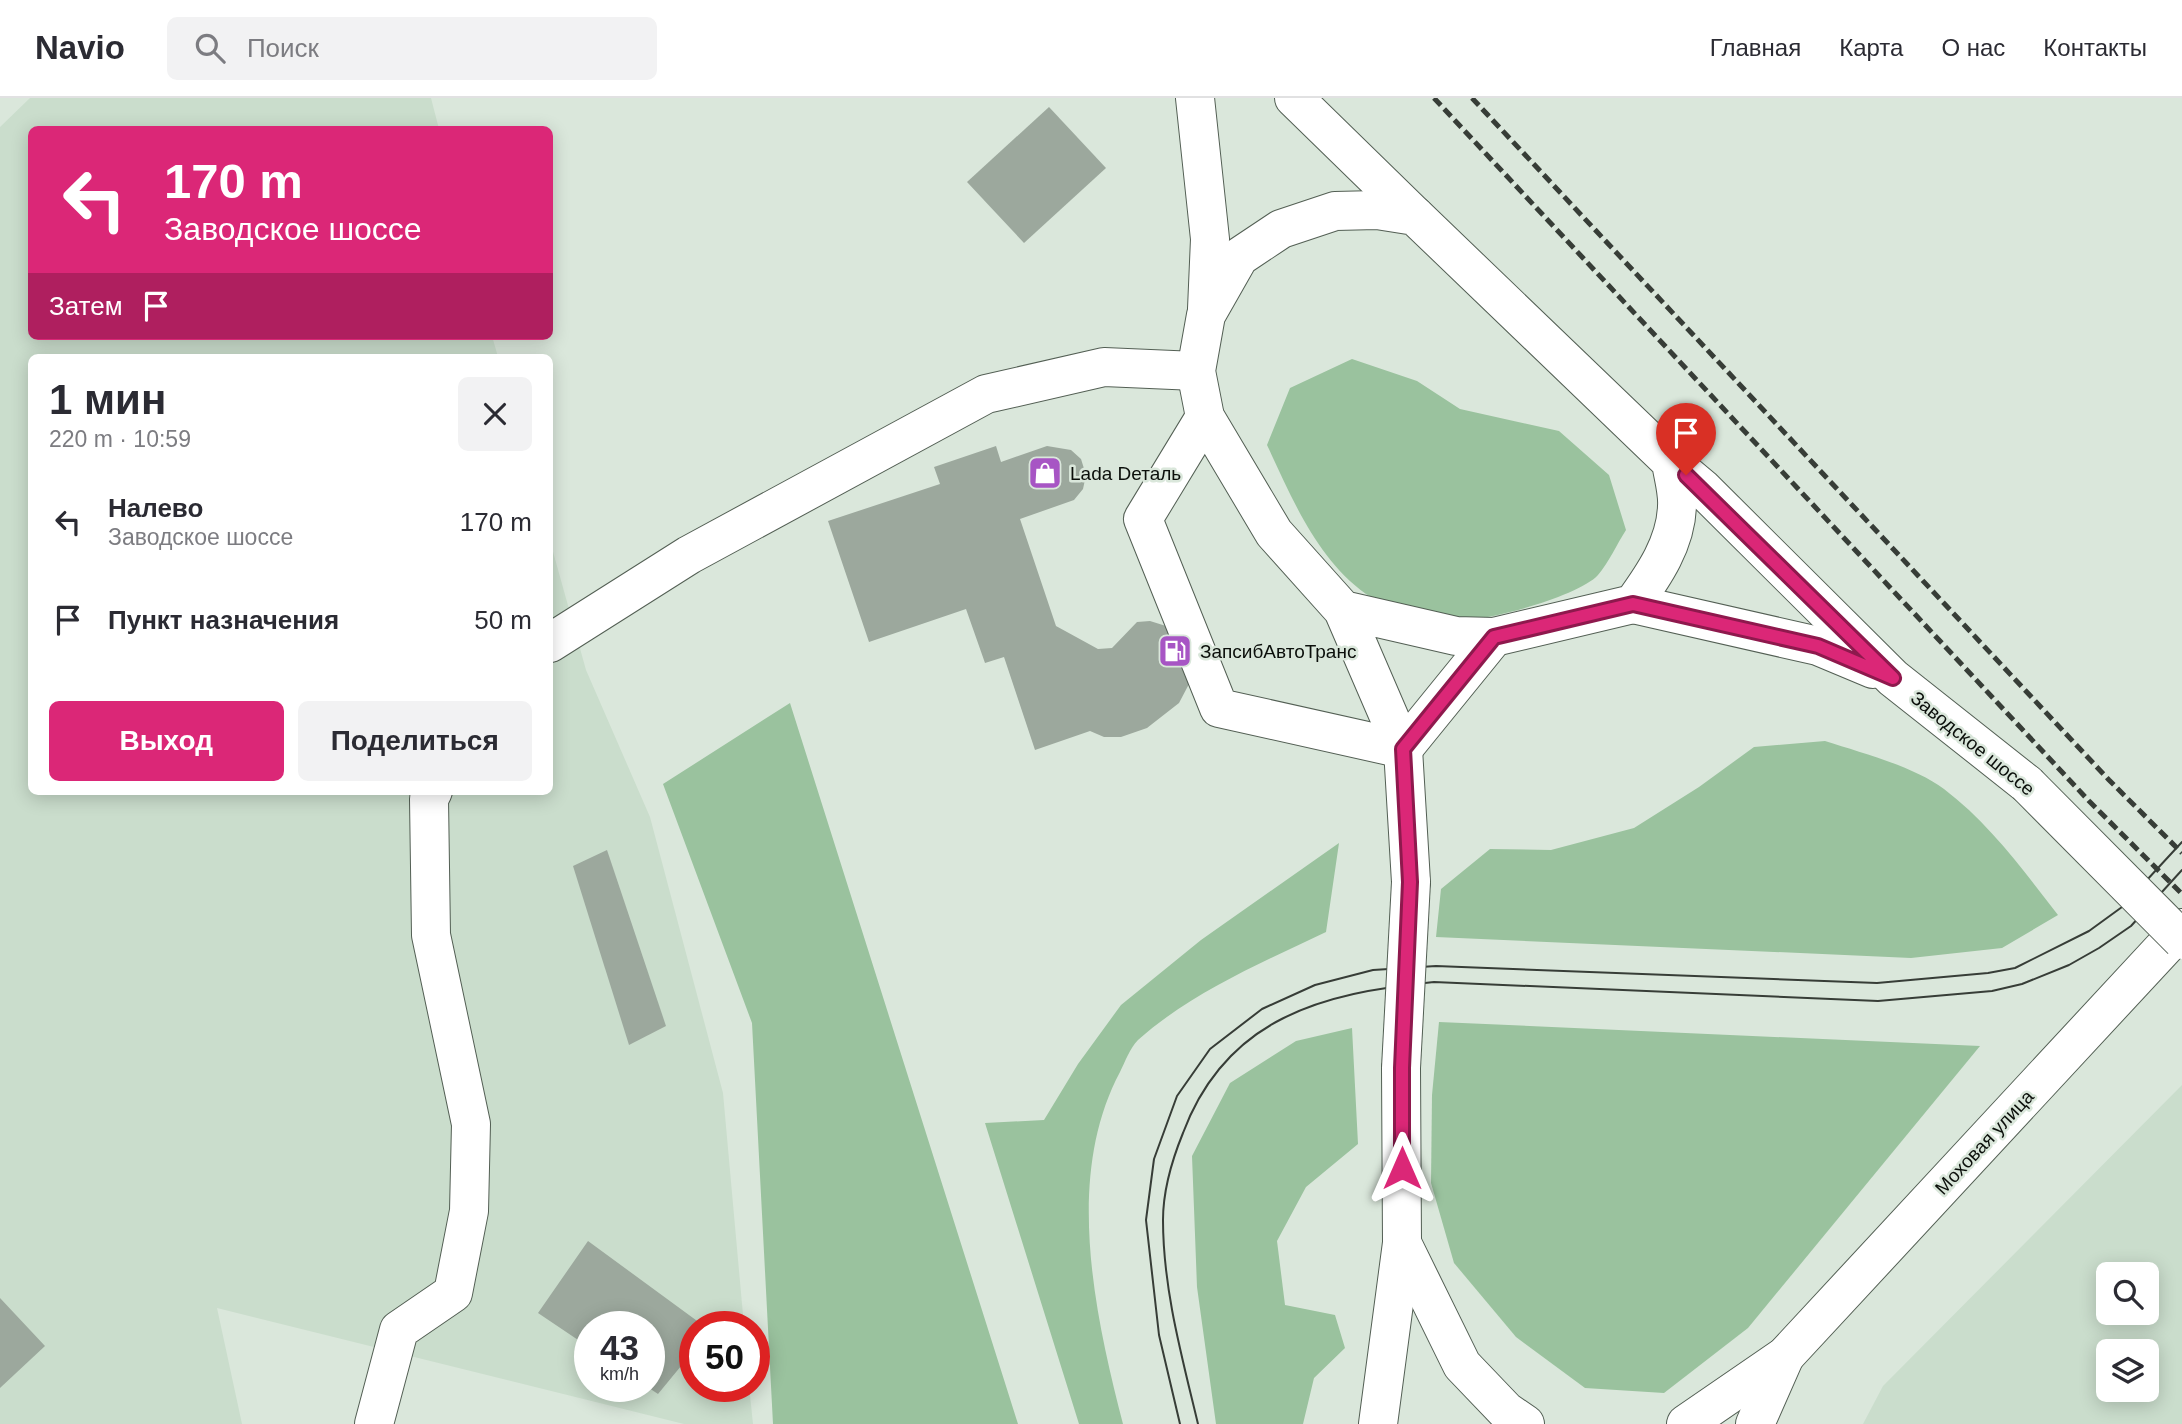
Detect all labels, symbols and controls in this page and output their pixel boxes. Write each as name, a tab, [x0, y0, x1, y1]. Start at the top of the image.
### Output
search box	[167, 17, 657, 80]
text: Navio	[35, 29, 125, 66]
icon: search	[191, 29, 229, 67]
text: Поиск	[247, 33, 319, 63]
text: Главная	[1710, 34, 1801, 61]
text: Карта	[1839, 34, 1903, 61]
text: О нас	[1941, 34, 2005, 61]
text: Контакты	[2043, 34, 2147, 61]
icon: left	[49, 154, 140, 245]
text: 170 m	[164, 154, 303, 208]
text: Заводское шоссе	[164, 211, 422, 247]
icon: arrive	[137, 287, 175, 325]
text: Затем	[49, 291, 123, 321]
text: 1 мин	[49, 376, 166, 423]
button: close	[458, 377, 532, 451]
pin	[1656, 403, 1716, 475]
icon: arrive	[1667, 414, 1705, 452]
text: 220 m · 10:59	[49, 426, 191, 452]
shop icon: Lada Dеталь	[1026, 454, 1064, 492]
place label: Lada Dеталь	[1070, 463, 1181, 484]
text: Налево	[108, 493, 203, 523]
icon: left	[49, 503, 87, 541]
text: 170 m	[460, 507, 532, 537]
text: Заводское шоссе	[108, 524, 293, 550]
icon: arrive	[49, 601, 87, 639]
text: Пункт назначения	[108, 605, 339, 635]
text: 50 m	[474, 605, 532, 635]
fuel station icon: ЗапсибАвтоТранс	[1156, 632, 1194, 670]
place label: ЗапсибАвтоТранс	[1200, 641, 1356, 662]
street label: Заводское шоссе	[1907, 687, 2039, 800]
button: Выход	[49, 701, 284, 781]
button: Поделиться	[298, 701, 532, 781]
street label: Моховая улица	[1931, 1086, 2038, 1199]
position arrow	[1365, 1131, 1439, 1205]
map controls	[2096, 1262, 2159, 1402]
button: search	[2096, 1262, 2159, 1325]
speed limit sign: 50	[679, 1311, 770, 1402]
text: 43	[600, 1328, 639, 1367]
button: layers	[2096, 1339, 2159, 1402]
text: km/h	[600, 1364, 639, 1384]

